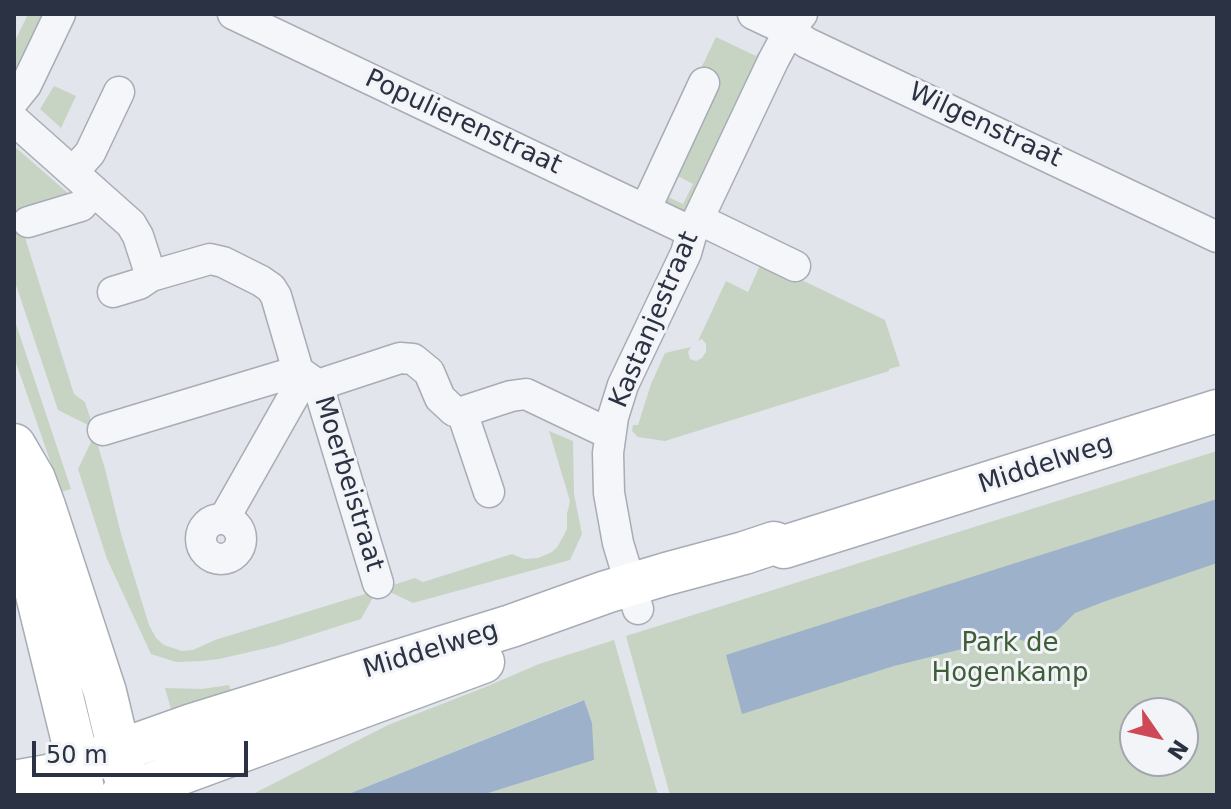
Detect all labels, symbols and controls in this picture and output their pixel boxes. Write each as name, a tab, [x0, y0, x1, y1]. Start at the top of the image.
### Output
street label: Populierenstraat	[360, 64, 566, 182]
street label: Wilgenstraat	[904, 77, 1066, 175]
street label: Kastanjestraat	[604, 227, 706, 413]
street label: Moerbeistraat	[307, 393, 389, 575]
street label: Middelweg	[975, 429, 1117, 501]
street label: Middelweg	[360, 616, 502, 686]
park label: Park de Hogenkamp	[932, 628, 1088, 690]
north arrow	[1119, 697, 1199, 777]
scale bar	[36, 725, 252, 775]
text: N	[1162, 735, 1193, 764]
text: 50 m	[46, 741, 108, 769]

